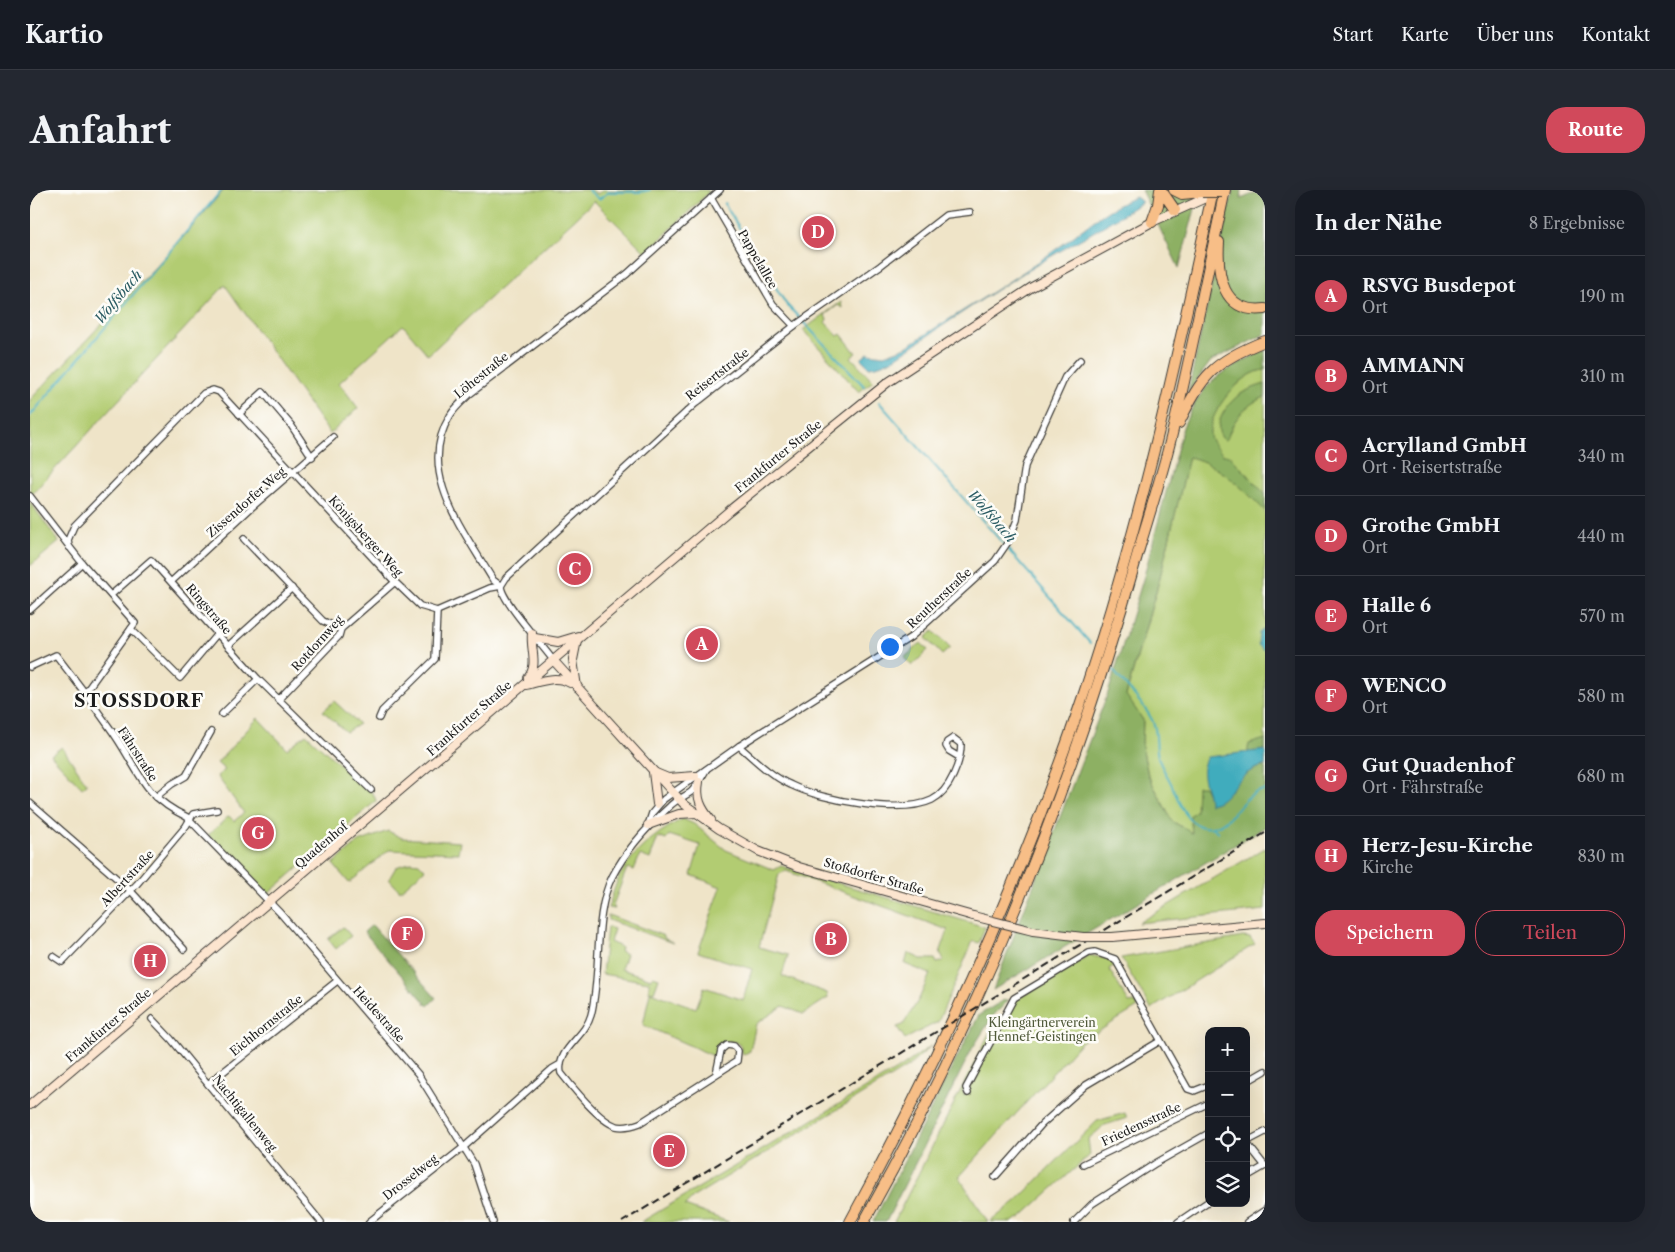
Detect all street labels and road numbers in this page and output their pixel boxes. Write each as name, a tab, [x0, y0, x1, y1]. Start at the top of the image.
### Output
street label: Pappelallee	[735, 227, 781, 292]
street label: Reisertstraße	[682, 344, 752, 403]
street label: Löhestraße	[451, 348, 511, 401]
street label: Frankfurter Straße	[732, 416, 825, 496]
street label: Zissendorfer Weg	[203, 463, 289, 540]
street label: Königsberger Weg	[326, 492, 407, 580]
street label: Reutherstraße	[904, 564, 974, 631]
street label: Ringstraße	[183, 581, 235, 638]
street label: Rotdornweg	[288, 612, 346, 674]
street label: Frankfurter Straße	[424, 677, 515, 759]
street label: Fährstraße	[115, 724, 161, 784]
street label: Quadenhof	[292, 817, 352, 871]
street label: Albertstraße	[96, 847, 157, 910]
street label: Stoßdorfer Straße	[822, 855, 926, 898]
street label: Heidestraße	[350, 983, 408, 1045]
street label: Frankfurter Straße	[62, 985, 154, 1065]
street label: Eichhornstraße	[227, 991, 305, 1059]
street label: Nachtigallenweg	[210, 1072, 281, 1155]
street label: Friedensstraße	[1099, 1099, 1183, 1149]
street label: Drosselweg	[380, 1151, 441, 1203]

